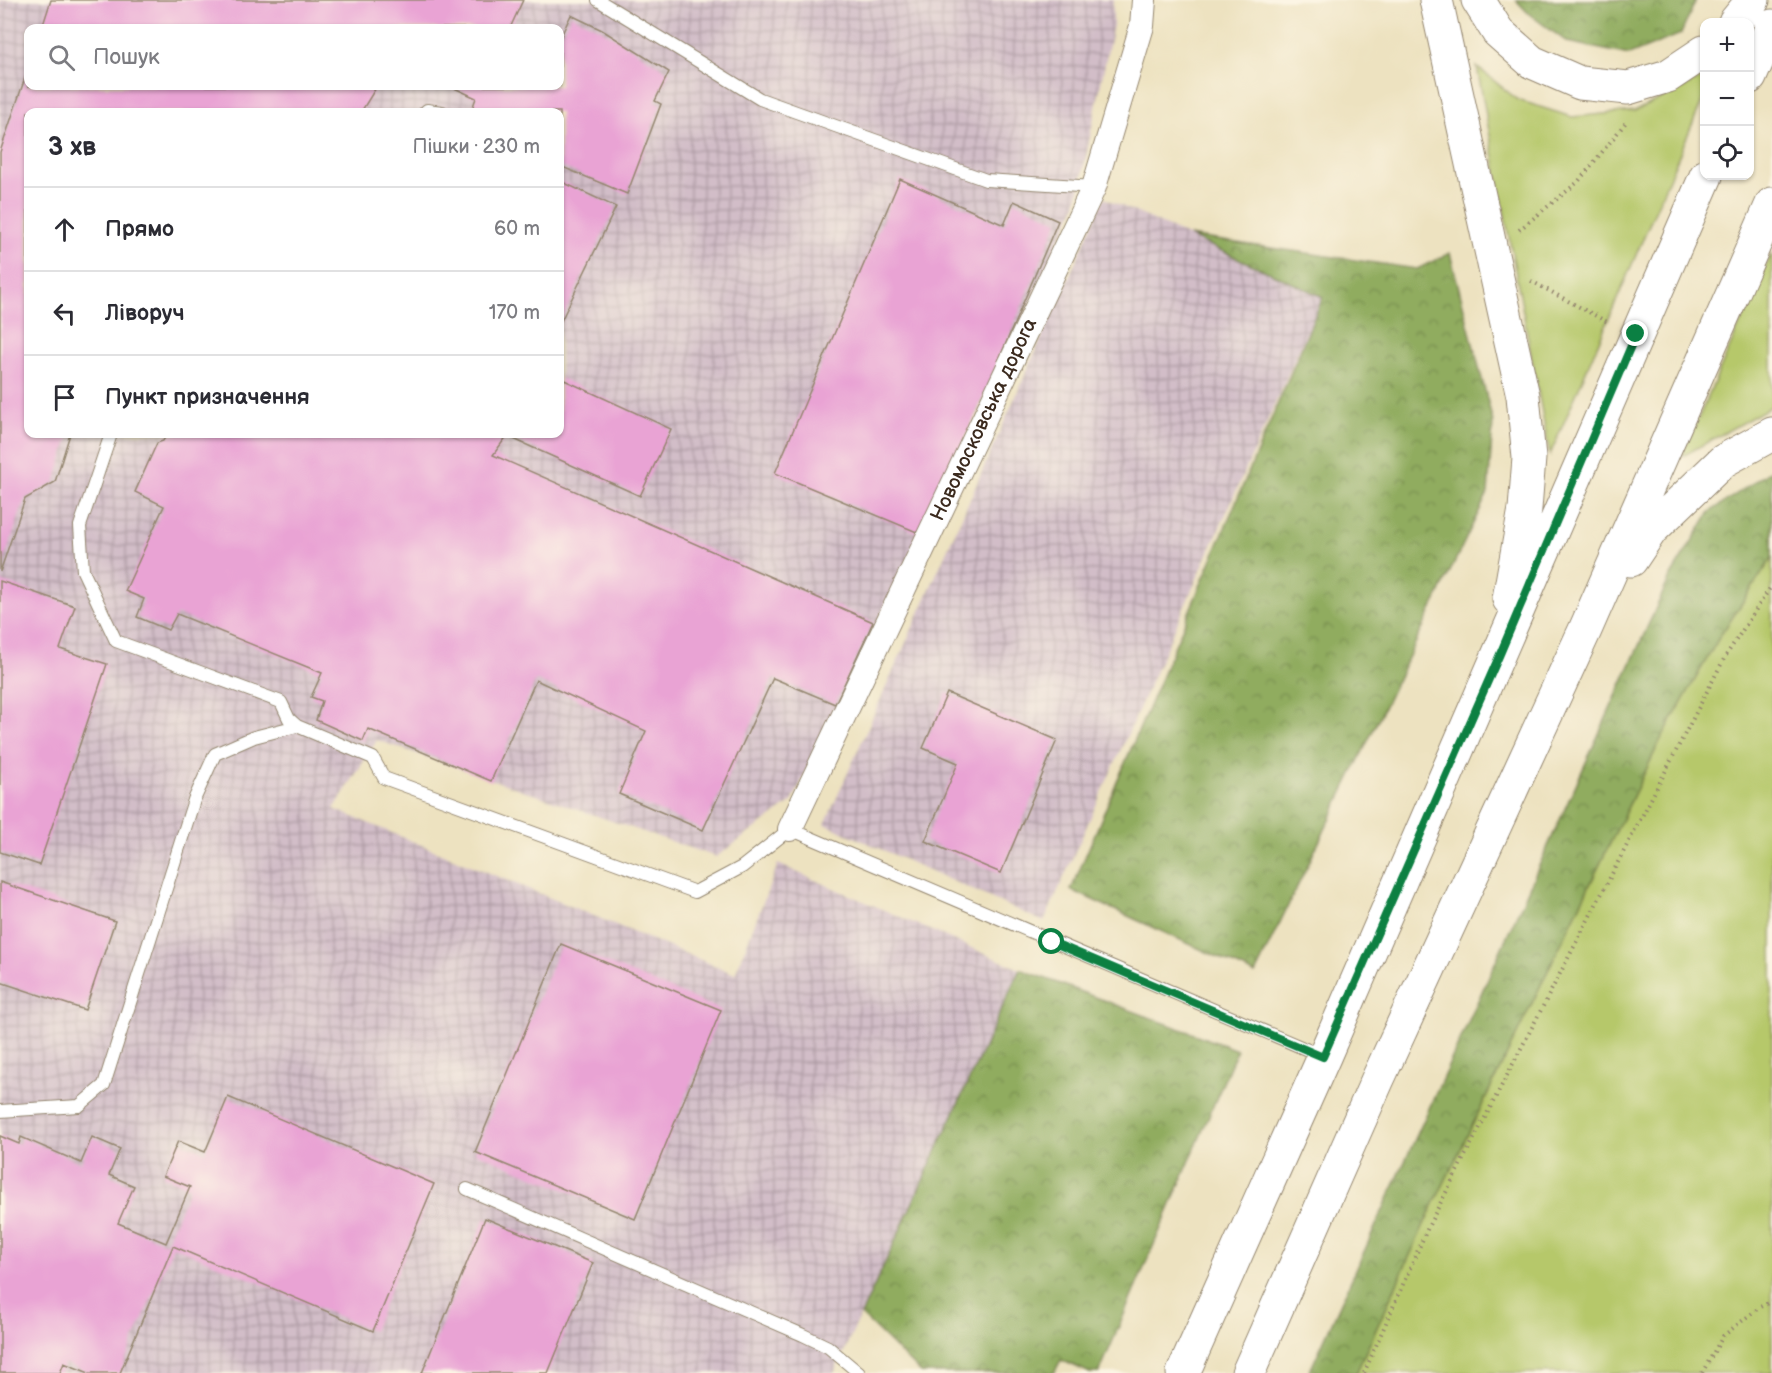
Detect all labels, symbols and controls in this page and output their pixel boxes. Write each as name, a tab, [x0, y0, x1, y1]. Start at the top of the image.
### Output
map controls	[1700, 18, 1754, 180]
button: +	[1700, 18, 1754, 72]
search box	[24, 24, 564, 90]
icon: search	[45, 41, 78, 74]
text: Пошук	[93, 44, 160, 71]
button: −	[1700, 72, 1754, 126]
button: locate	[1700, 126, 1754, 180]
text: 3 хв	[48, 132, 96, 163]
text: Пішки · 230 m	[412, 135, 540, 159]
icon: ahead	[48, 213, 81, 246]
text: Прямо	[105, 216, 174, 243]
text: 60 m	[494, 217, 540, 241]
icon: left	[48, 297, 81, 330]
text: Ліворуч	[105, 300, 185, 327]
text: 170 m	[489, 301, 540, 325]
street label: Новомосковська дорога	[926, 314, 1042, 525]
route end	[1622, 320, 1648, 346]
icon: arrive	[48, 381, 81, 414]
text: Пункт призначення	[105, 384, 310, 411]
route start	[1038, 928, 1064, 954]

